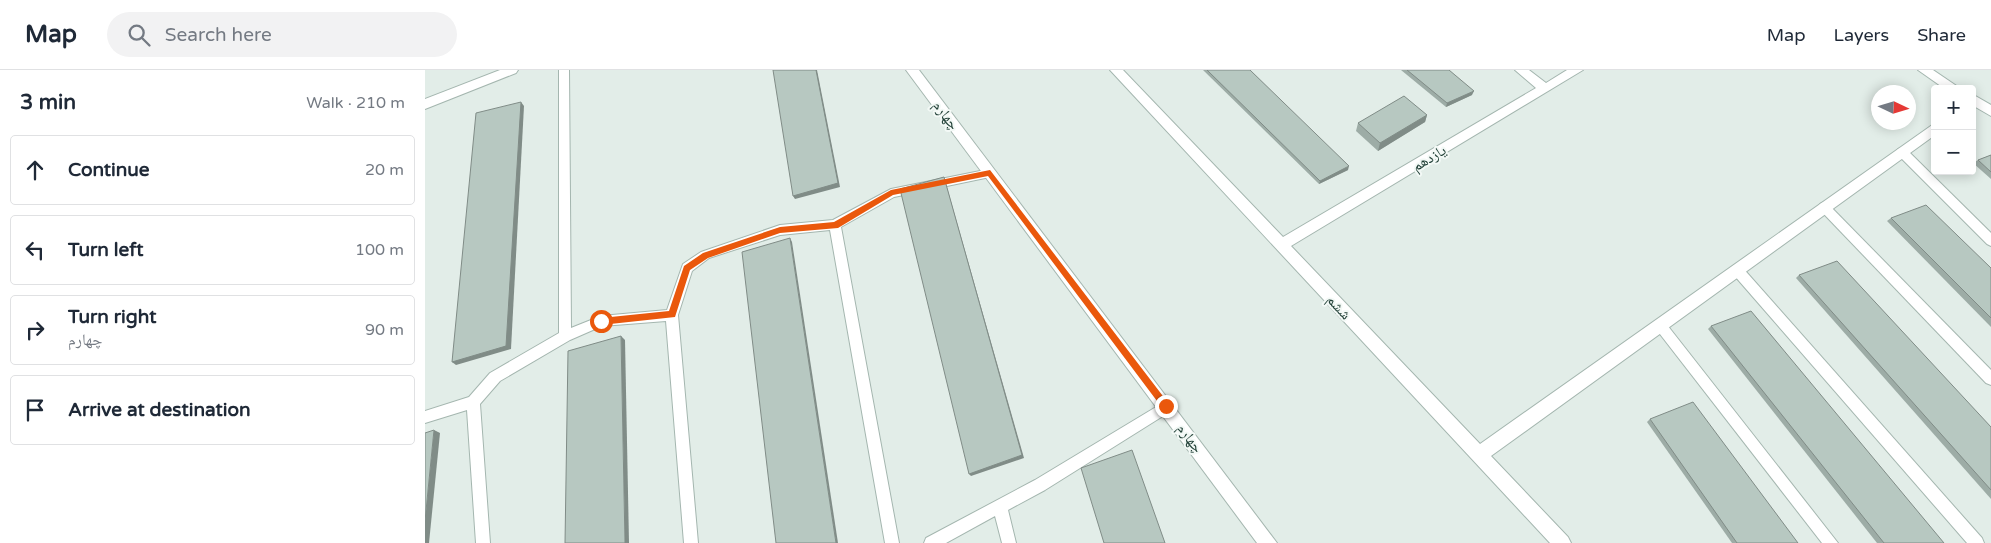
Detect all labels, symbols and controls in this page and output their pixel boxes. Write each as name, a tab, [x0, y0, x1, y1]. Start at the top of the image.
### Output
search box	[107, 12, 457, 57]
text: Map	[25, 20, 77, 49]
icon: search	[125, 21, 153, 49]
text: Search here	[165, 24, 272, 46]
text: Map	[1767, 24, 1806, 46]
text: Layers	[1834, 24, 1889, 46]
text: Share	[1917, 24, 1966, 46]
north arrow	[1871, 85, 1916, 130]
map controls	[1931, 85, 1976, 175]
button: +	[1931, 85, 1976, 130]
text: 3 min	[20, 90, 76, 115]
text: Walk · 210 m	[306, 93, 405, 113]
street label: چهارم	[928, 97, 963, 134]
button: −	[1931, 130, 1976, 175]
street label: یازدهم	[1409, 141, 1450, 176]
icon: ahead	[21, 156, 49, 184]
text: Continue	[68, 159, 150, 181]
text: 20 m	[365, 160, 404, 180]
icon: left	[21, 236, 49, 264]
text: Turn left	[68, 239, 144, 261]
text: 100 m	[355, 240, 404, 260]
street label: ششم	[1322, 291, 1355, 324]
text: Turn right	[68, 306, 156, 328]
route start	[590, 310, 613, 333]
icon: right	[21, 316, 49, 344]
text: 90 m	[365, 320, 404, 340]
text: چهارم	[68, 330, 102, 350]
route end	[1155, 395, 1178, 418]
icon: arrive	[21, 396, 49, 424]
text: Arrive at destination	[68, 399, 251, 421]
street label: چهارم	[1172, 420, 1207, 457]

